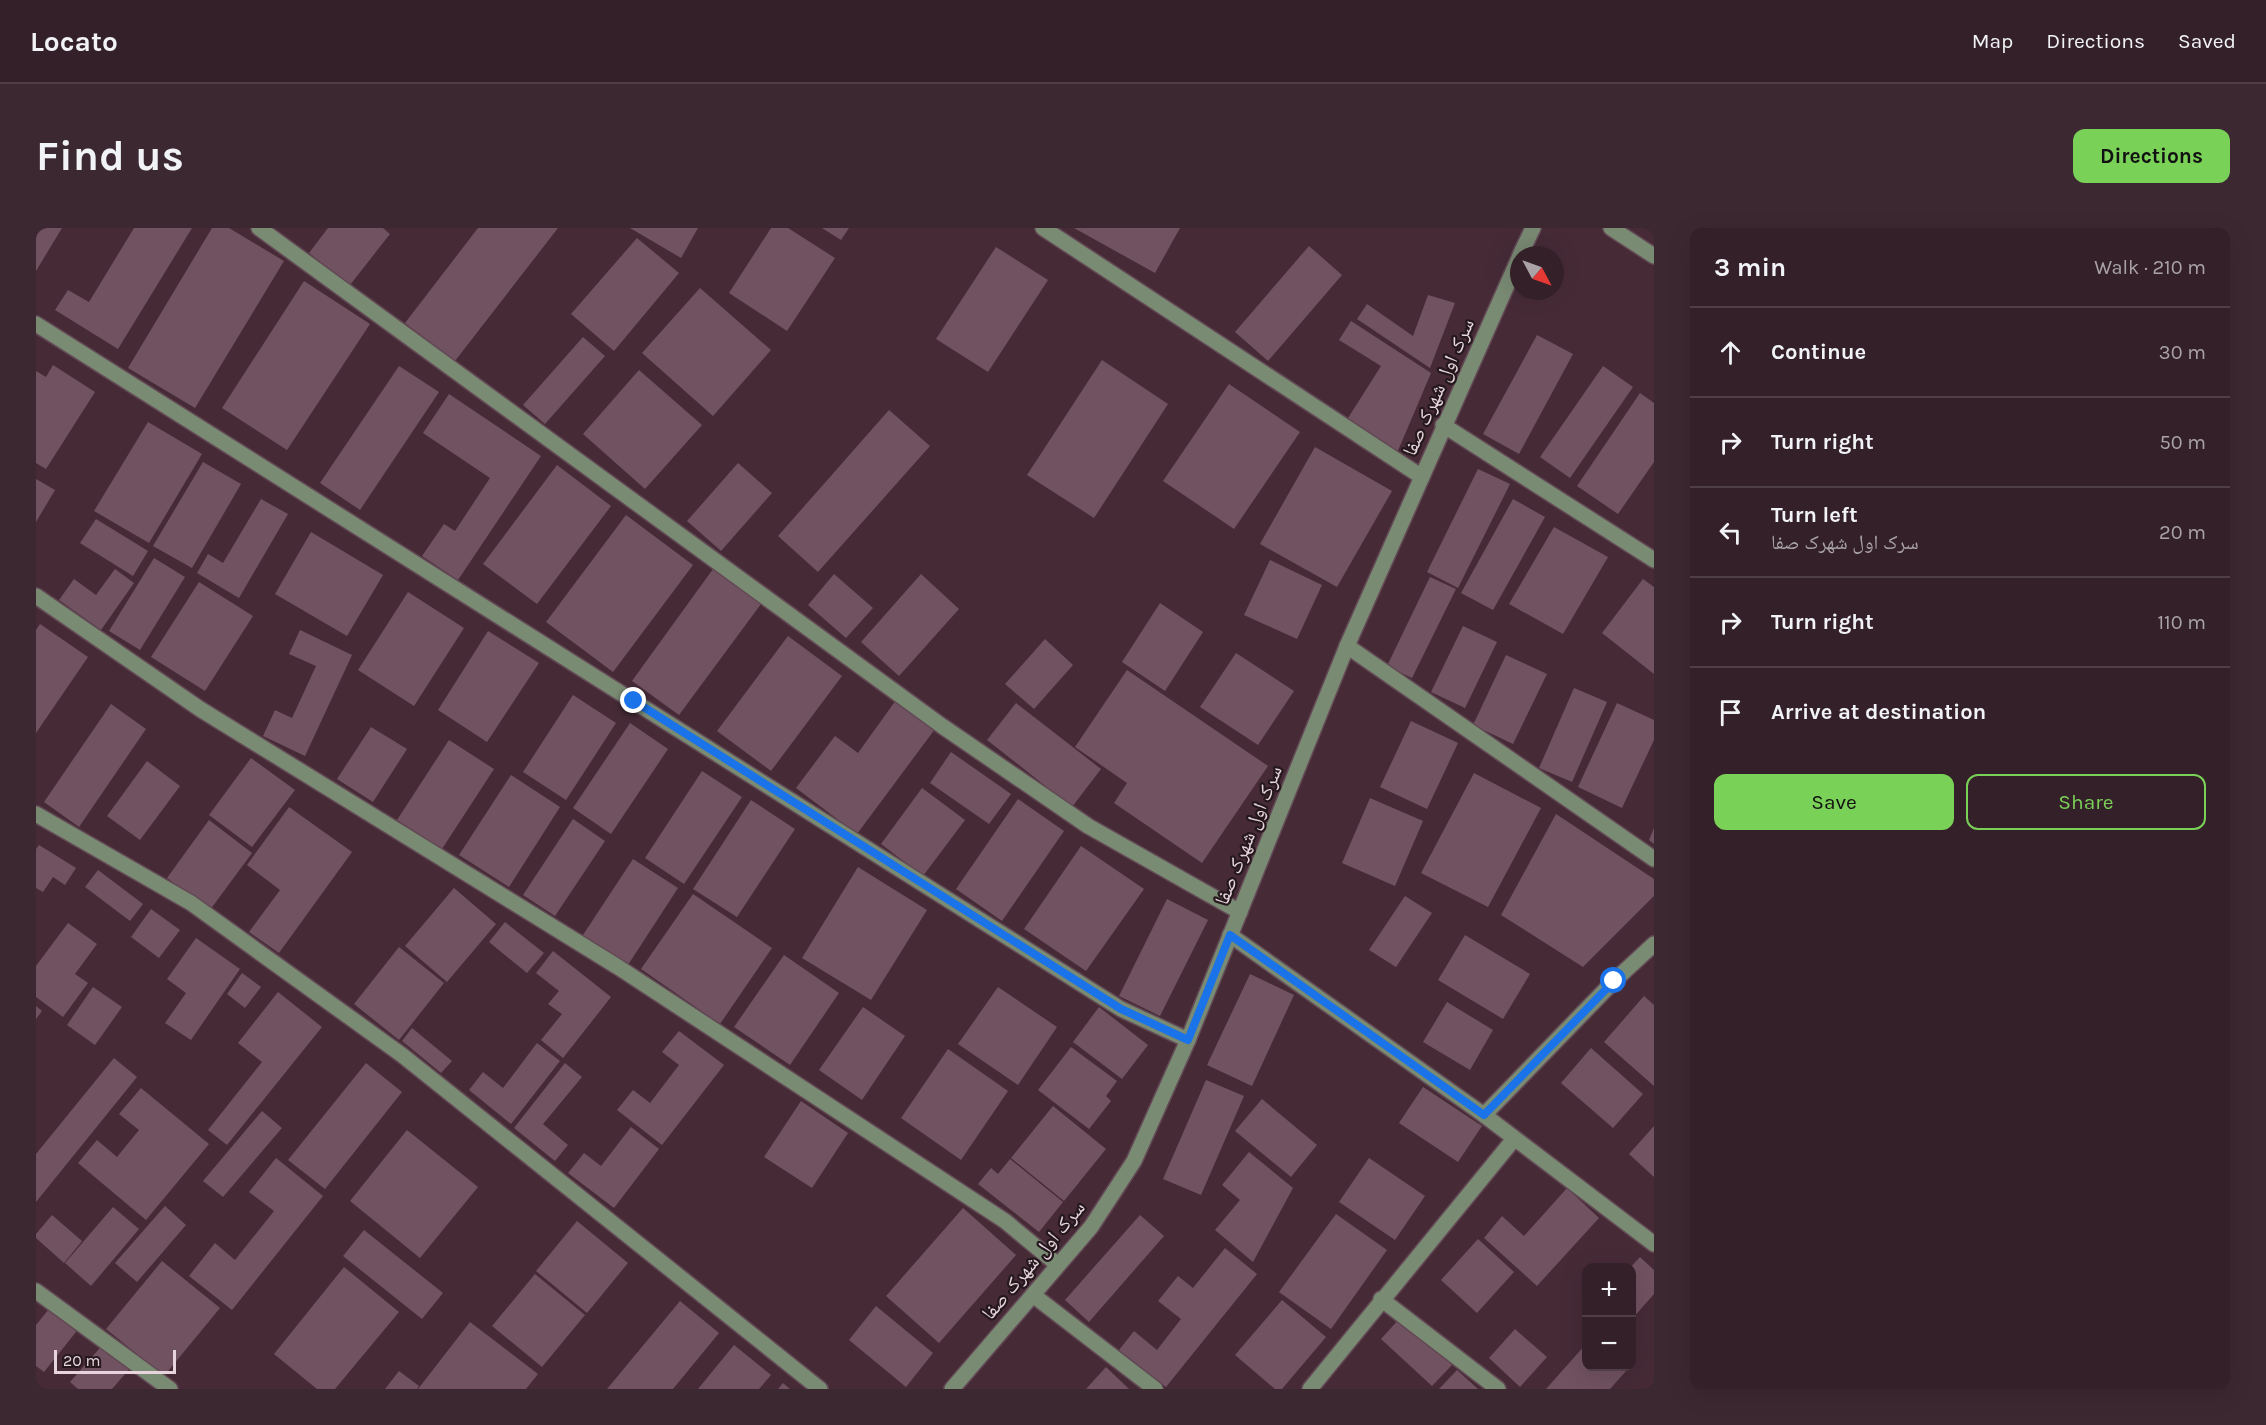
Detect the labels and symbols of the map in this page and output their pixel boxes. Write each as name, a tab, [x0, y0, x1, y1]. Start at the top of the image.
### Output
north arrow	[1510, 246, 1564, 300]
street label: سرک اول شهرک صفا	[1398, 315, 1479, 459]
route end	[620, 687, 646, 713]
street label: سرک اول شهرک صفا	[1210, 762, 1287, 908]
route start	[1600, 967, 1626, 993]
street label: سرک اول شهرک صفا	[977, 1196, 1090, 1324]
scale bar	[54, 1347, 176, 1374]

